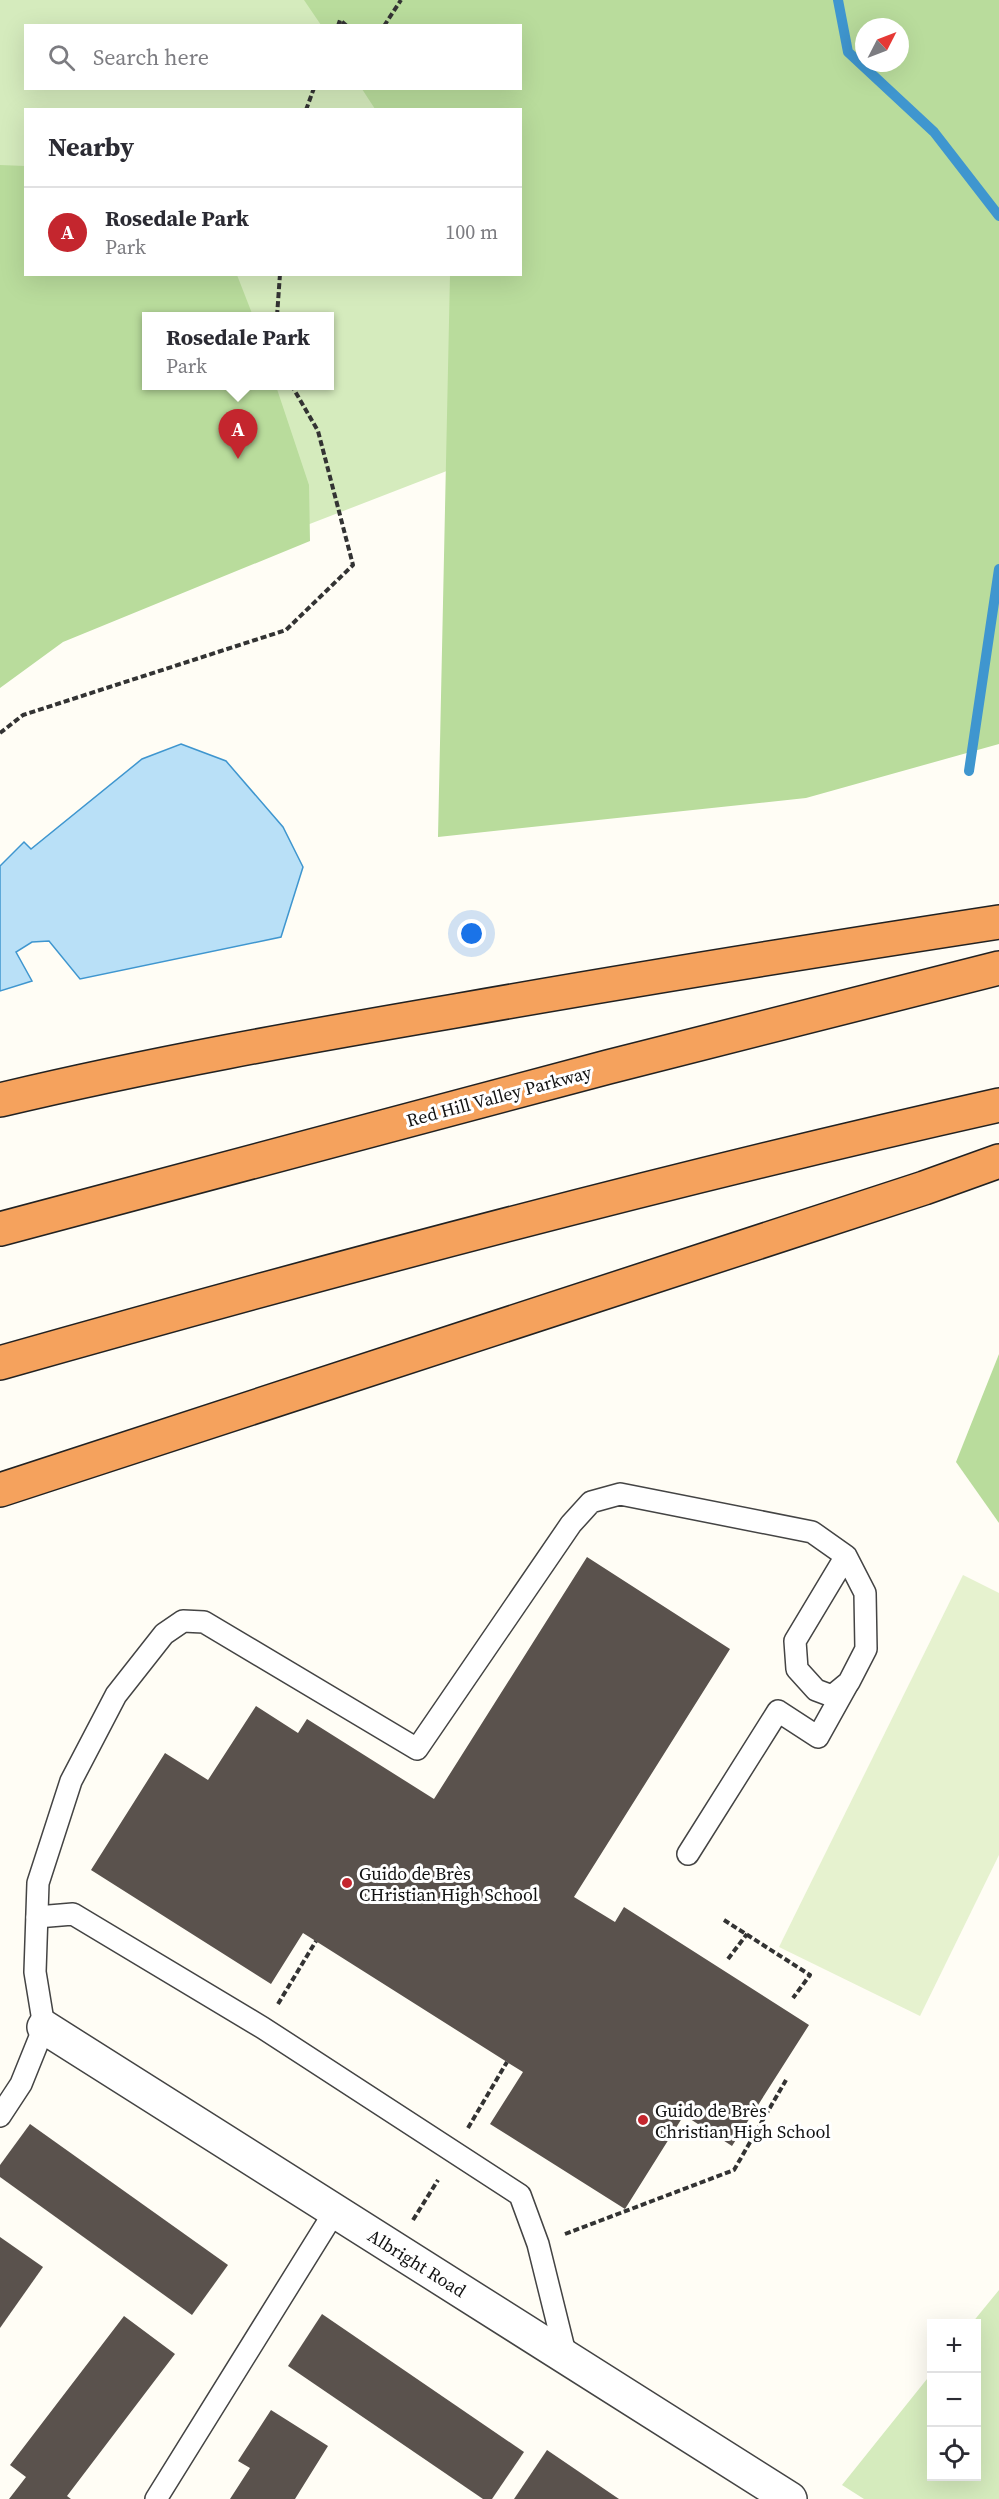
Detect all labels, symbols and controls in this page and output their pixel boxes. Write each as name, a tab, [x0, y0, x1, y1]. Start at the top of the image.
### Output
north arrow	[855, 18, 909, 72]
search box	[24, 24, 522, 90]
icon: search	[45, 41, 78, 74]
text: Search here	[93, 42, 209, 72]
text: Nearby	[48, 129, 134, 165]
text: Rosedale Park	[105, 203, 249, 233]
text: A	[61, 218, 74, 246]
text: 100 m	[445, 218, 498, 246]
text: Park	[105, 233, 146, 261]
popup	[142, 312, 334, 390]
text: Rosedale Park	[166, 322, 310, 352]
text: Park	[166, 352, 207, 380]
pin: A	[218, 410, 258, 459]
your location	[457, 919, 486, 948]
street label: Red Hill Valley Parkway	[404, 1059, 595, 1133]
place label: Guido de Brès CHristian High School	[359, 1861, 538, 1907]
marker: Guido de Brès CHristian High School	[340, 1876, 354, 1890]
place label: Guido de Brès Christian High School	[655, 2098, 831, 2144]
marker: Guido de Brès Christian High School	[636, 2113, 650, 2127]
street label: Albright Road	[363, 2223, 471, 2303]
map controls	[927, 2319, 981, 2481]
button: +	[927, 2319, 981, 2373]
button: −	[927, 2373, 981, 2427]
button: locate	[927, 2427, 981, 2481]

